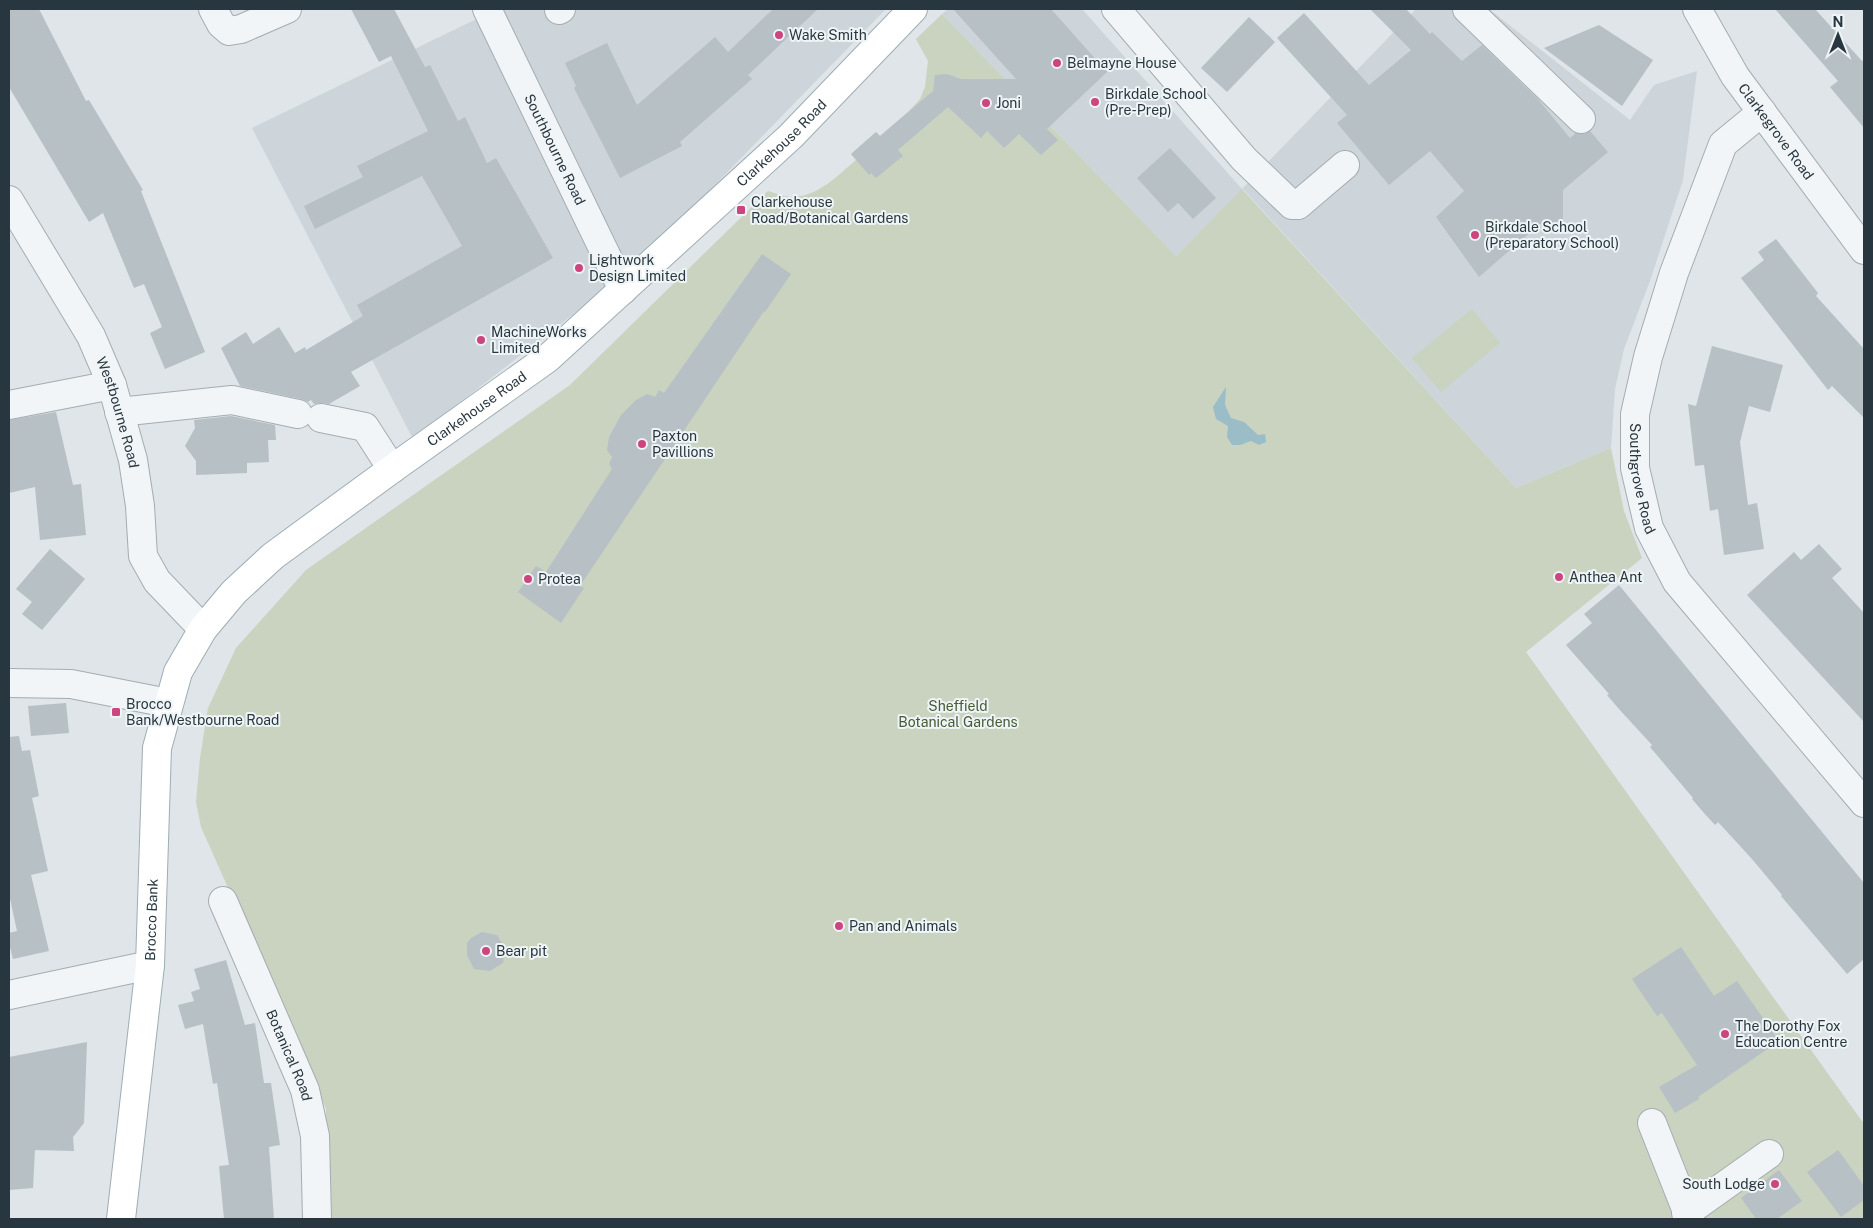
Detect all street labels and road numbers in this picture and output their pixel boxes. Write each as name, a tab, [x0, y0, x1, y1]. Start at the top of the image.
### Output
street label: Clarkegrove Road	[1735, 80, 1817, 183]
street label: Southbourne Road	[521, 91, 589, 208]
street label: Clarkehouse Road	[733, 96, 830, 190]
street label: Westbourne Road	[93, 354, 142, 469]
street label: Clarkehouse Road	[424, 368, 529, 450]
street label: Southgrove Road	[1627, 423, 1659, 537]
street label: Brocco Bank	[142, 878, 161, 961]
street label: Botanical Road	[263, 1007, 315, 1102]

